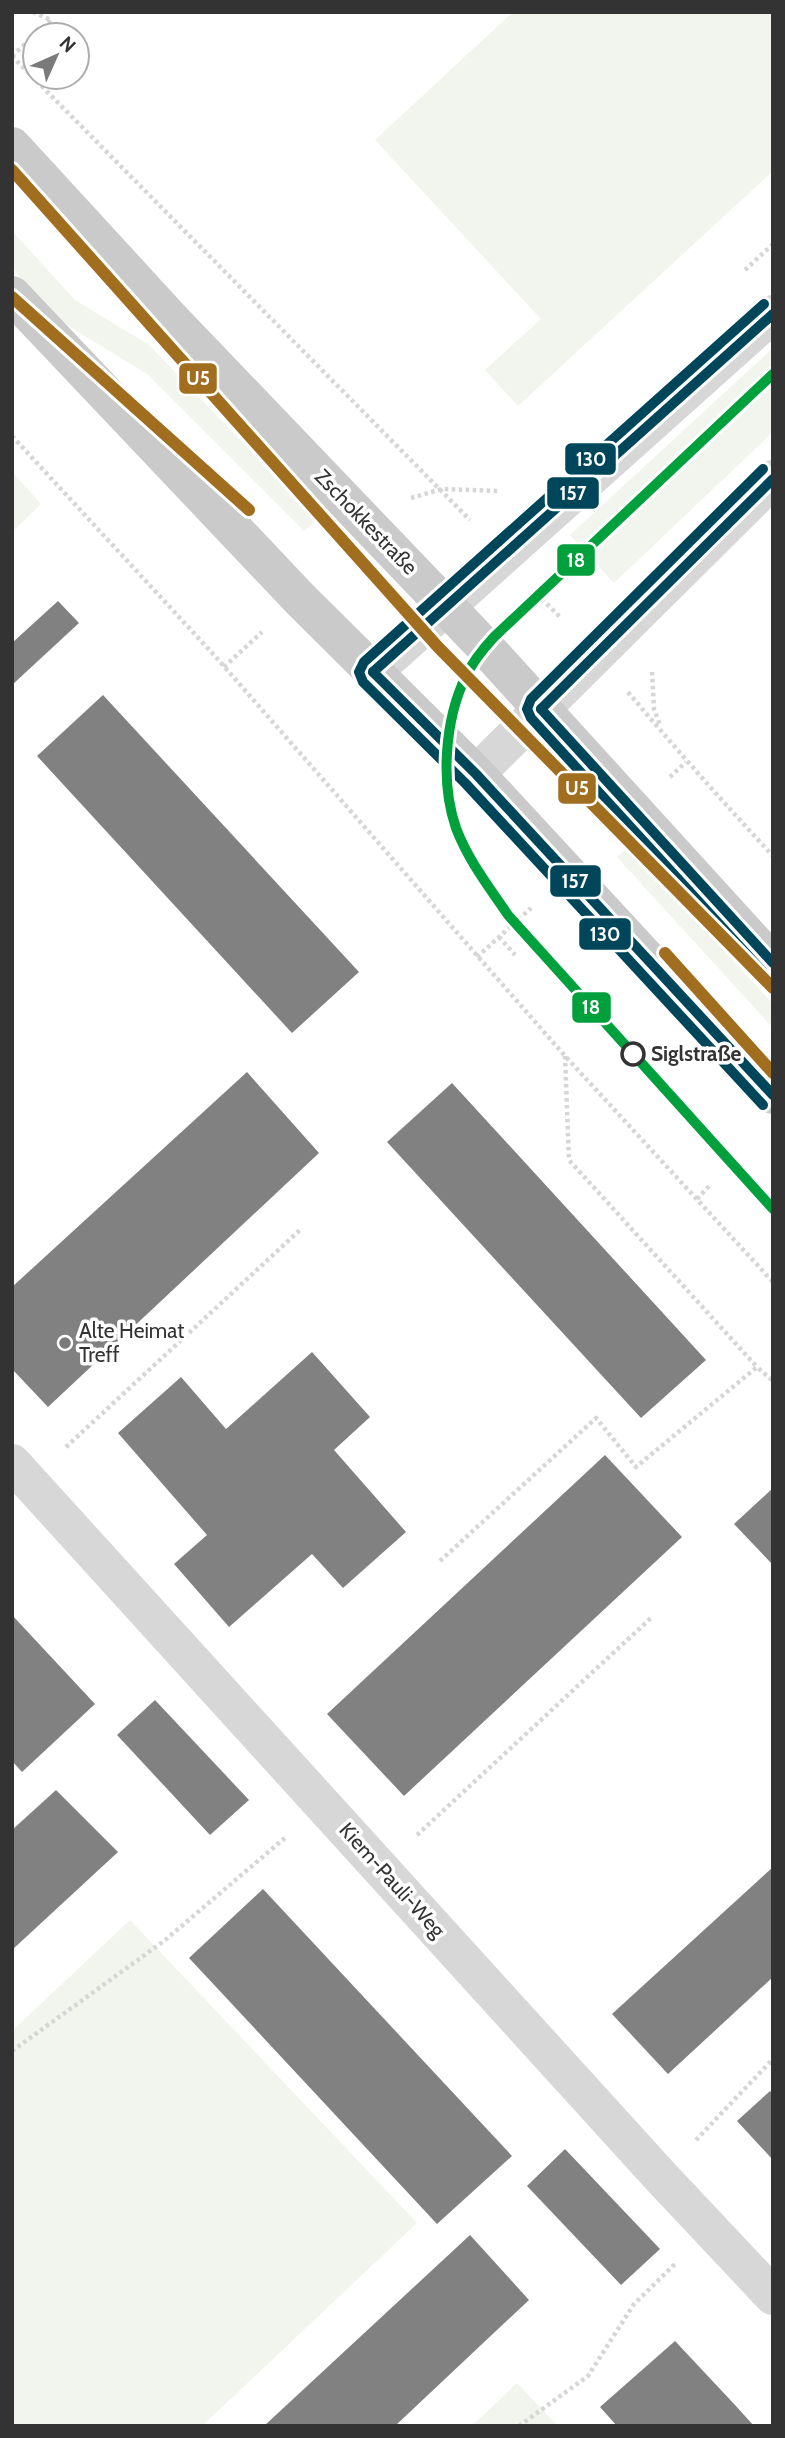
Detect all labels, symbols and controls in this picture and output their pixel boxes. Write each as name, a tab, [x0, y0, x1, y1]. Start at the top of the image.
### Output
north arrow	[21, 21, 91, 91]
text: N	[55, 31, 81, 57]
line badge: U5	[178, 362, 218, 395]
text: U5	[186, 367, 210, 390]
line badge: 130	[564, 442, 617, 476]
text: 130	[576, 448, 606, 471]
street label: Zschokkestraße	[310, 464, 423, 580]
line badge: 157	[546, 476, 600, 510]
text: 157	[560, 482, 587, 505]
line badge: 18	[556, 543, 596, 577]
text: 18	[567, 549, 585, 572]
line badge: U5	[557, 772, 597, 805]
text: U5	[565, 777, 589, 800]
line badge: 157	[549, 864, 602, 898]
text: 157	[562, 870, 589, 893]
line badge: 130	[578, 917, 632, 951]
text: 130	[590, 923, 620, 946]
line badge: 18	[571, 991, 612, 1024]
text: 18	[582, 996, 600, 1019]
place label: Siglstraße	[651, 1041, 742, 1066]
marker: Siglstraße	[621, 1042, 645, 1066]
place label: Alte Heimat Treff	[79, 1318, 184, 1367]
marker: Alte Heimat Treff	[57, 1335, 73, 1351]
street label: Kiem-Pauli-Weg	[334, 1817, 451, 1943]

